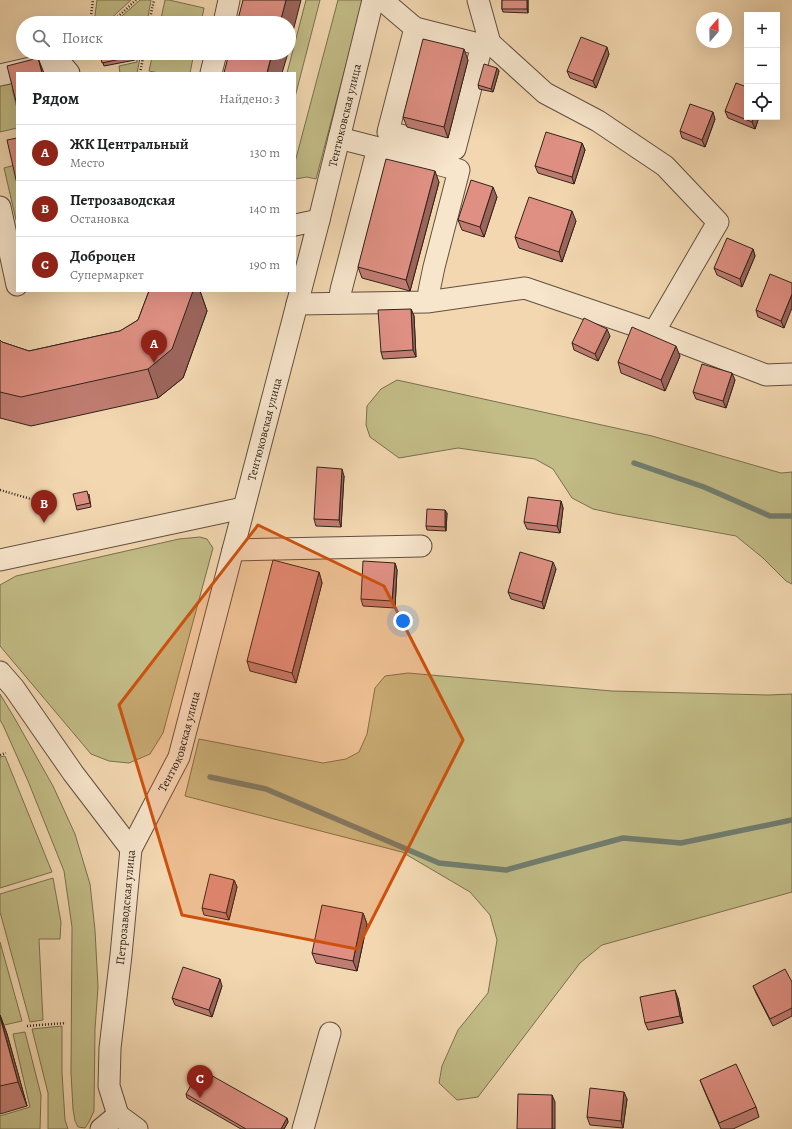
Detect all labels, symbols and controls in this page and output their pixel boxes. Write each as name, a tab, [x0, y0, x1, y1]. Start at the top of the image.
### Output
north arrow	[696, 12, 732, 48]
map controls	[744, 12, 780, 120]
button: +	[744, 12, 780, 48]
search box	[16, 16, 296, 60]
icon: search	[30, 27, 52, 49]
text: Поиск	[62, 28, 103, 48]
button: −	[744, 48, 780, 84]
street label: Тентюковская улица	[324, 62, 365, 169]
button: locate	[744, 84, 780, 120]
text: Рядом	[32, 87, 79, 110]
text: Найдено: 3	[219, 90, 280, 107]
text: ЖК Центральный	[70, 134, 189, 154]
text: A	[41, 144, 49, 161]
text: 130 m	[250, 144, 280, 161]
text: Место	[70, 154, 105, 171]
text: Петрозаводская	[70, 190, 175, 210]
text: B	[41, 200, 49, 217]
text: 140 m	[249, 200, 280, 217]
text: Остановка	[70, 210, 129, 227]
text: Доброцен	[70, 246, 136, 266]
text: C	[41, 256, 49, 273]
text: 190 m	[249, 256, 280, 273]
text: Супермаркет	[70, 266, 144, 283]
pin: A	[141, 330, 167, 363]
street label: Тентюковская улица	[243, 376, 286, 482]
pin: B	[31, 490, 57, 523]
your location	[393, 611, 413, 631]
street label: Тентюковская улица	[154, 689, 204, 795]
street label: Петрозаводская улица	[112, 849, 139, 966]
pin: C	[187, 1065, 213, 1098]

